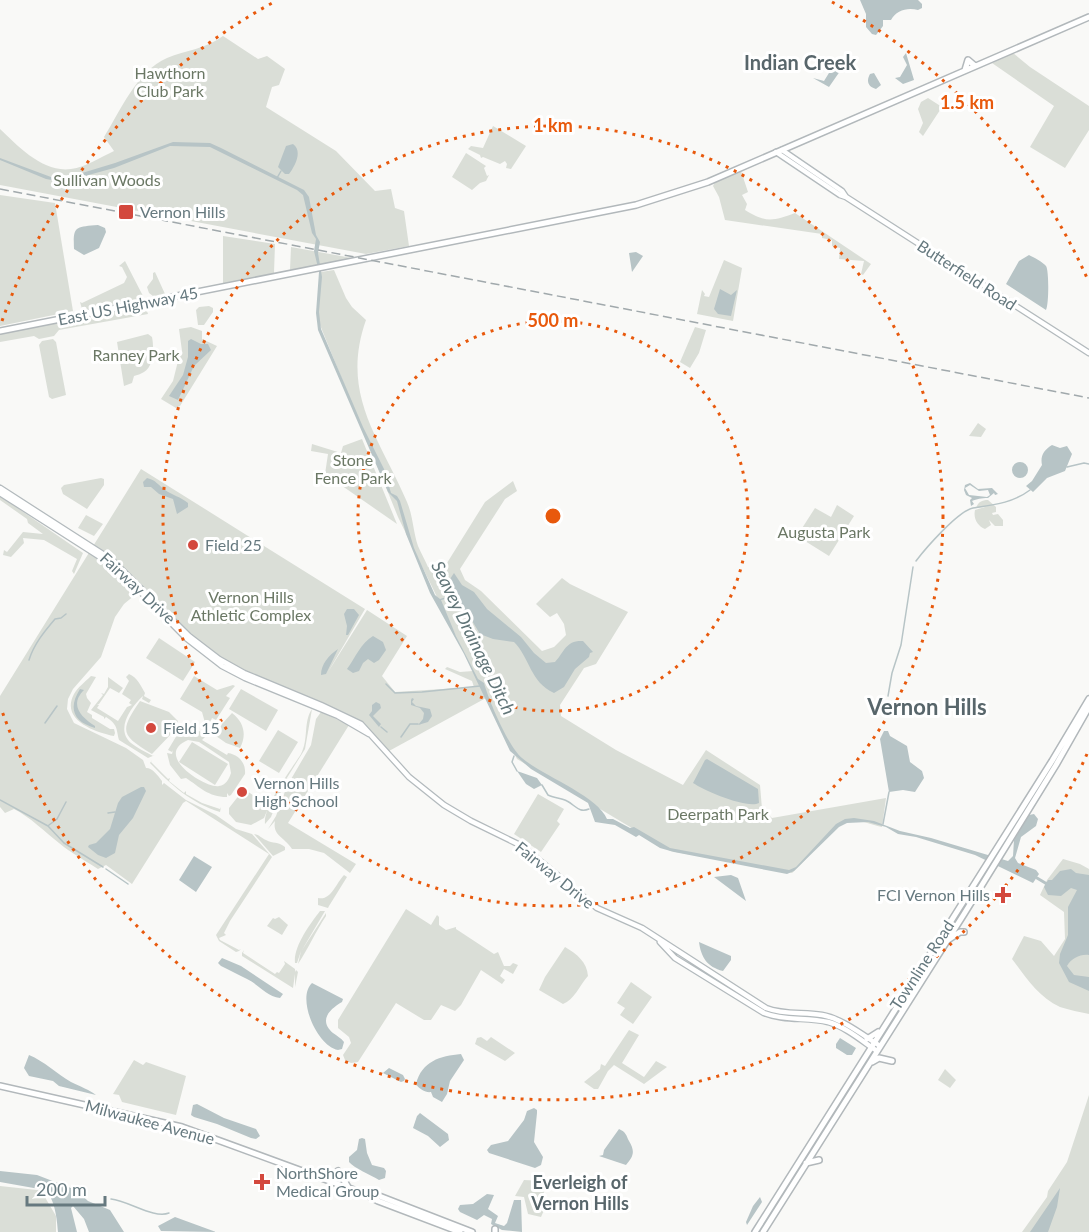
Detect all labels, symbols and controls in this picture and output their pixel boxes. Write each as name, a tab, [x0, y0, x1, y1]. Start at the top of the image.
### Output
district label: Indian Creek	[744, 50, 856, 74]
park label: Hawthorn Club Park	[135, 63, 205, 100]
text: 1.5 km	[940, 91, 994, 113]
text: 1 km	[533, 114, 573, 136]
park label: Sullivan Woods	[53, 170, 161, 189]
place label: Vernon Hills	[140, 202, 225, 221]
marker: Vernon Hills	[117, 203, 135, 221]
street label: Butterfield Road	[914, 236, 1020, 314]
street label: East US Highway 45	[56, 283, 200, 328]
text: 500 m	[528, 309, 578, 331]
park label: Ranney Park	[92, 345, 180, 364]
park label: Stone Fence Park	[314, 450, 392, 487]
centre of rings	[543, 506, 563, 526]
park label: Augusta Park	[778, 522, 871, 541]
place label: Field 25	[205, 535, 262, 554]
marker: Field 25	[186, 538, 200, 552]
street label: Fairway Drive	[97, 548, 180, 627]
water label: Seavey Drainage Ditch	[427, 557, 521, 718]
park label: Vernon Hills Athletic Complex	[191, 587, 311, 624]
district label: Vernon Hills	[866, 693, 987, 720]
place label: Field 15	[163, 718, 220, 737]
marker: Field 15	[144, 721, 158, 735]
place label: Vernon Hills High School	[254, 773, 339, 810]
marker: Vernon Hills High School	[235, 785, 249, 799]
park label: Deerpath Park	[667, 804, 770, 823]
street label: Fairway Drive	[512, 837, 599, 912]
place label: FCI Vernon Hills	[877, 885, 990, 904]
marker: FCI Vernon Hills	[994, 886, 1012, 904]
street label: Townline Road	[886, 917, 957, 1013]
street label: Milwaukee Avenue	[84, 1095, 217, 1148]
place label: NorthShore Medical Group	[276, 1163, 379, 1200]
scale bar	[27, 1169, 105, 1207]
district label: Everleigh of Vernon Hills	[530, 1171, 629, 1214]
marker: NorthShore Medical Group	[253, 1173, 271, 1191]
text: 200 m	[36, 1178, 87, 1200]

